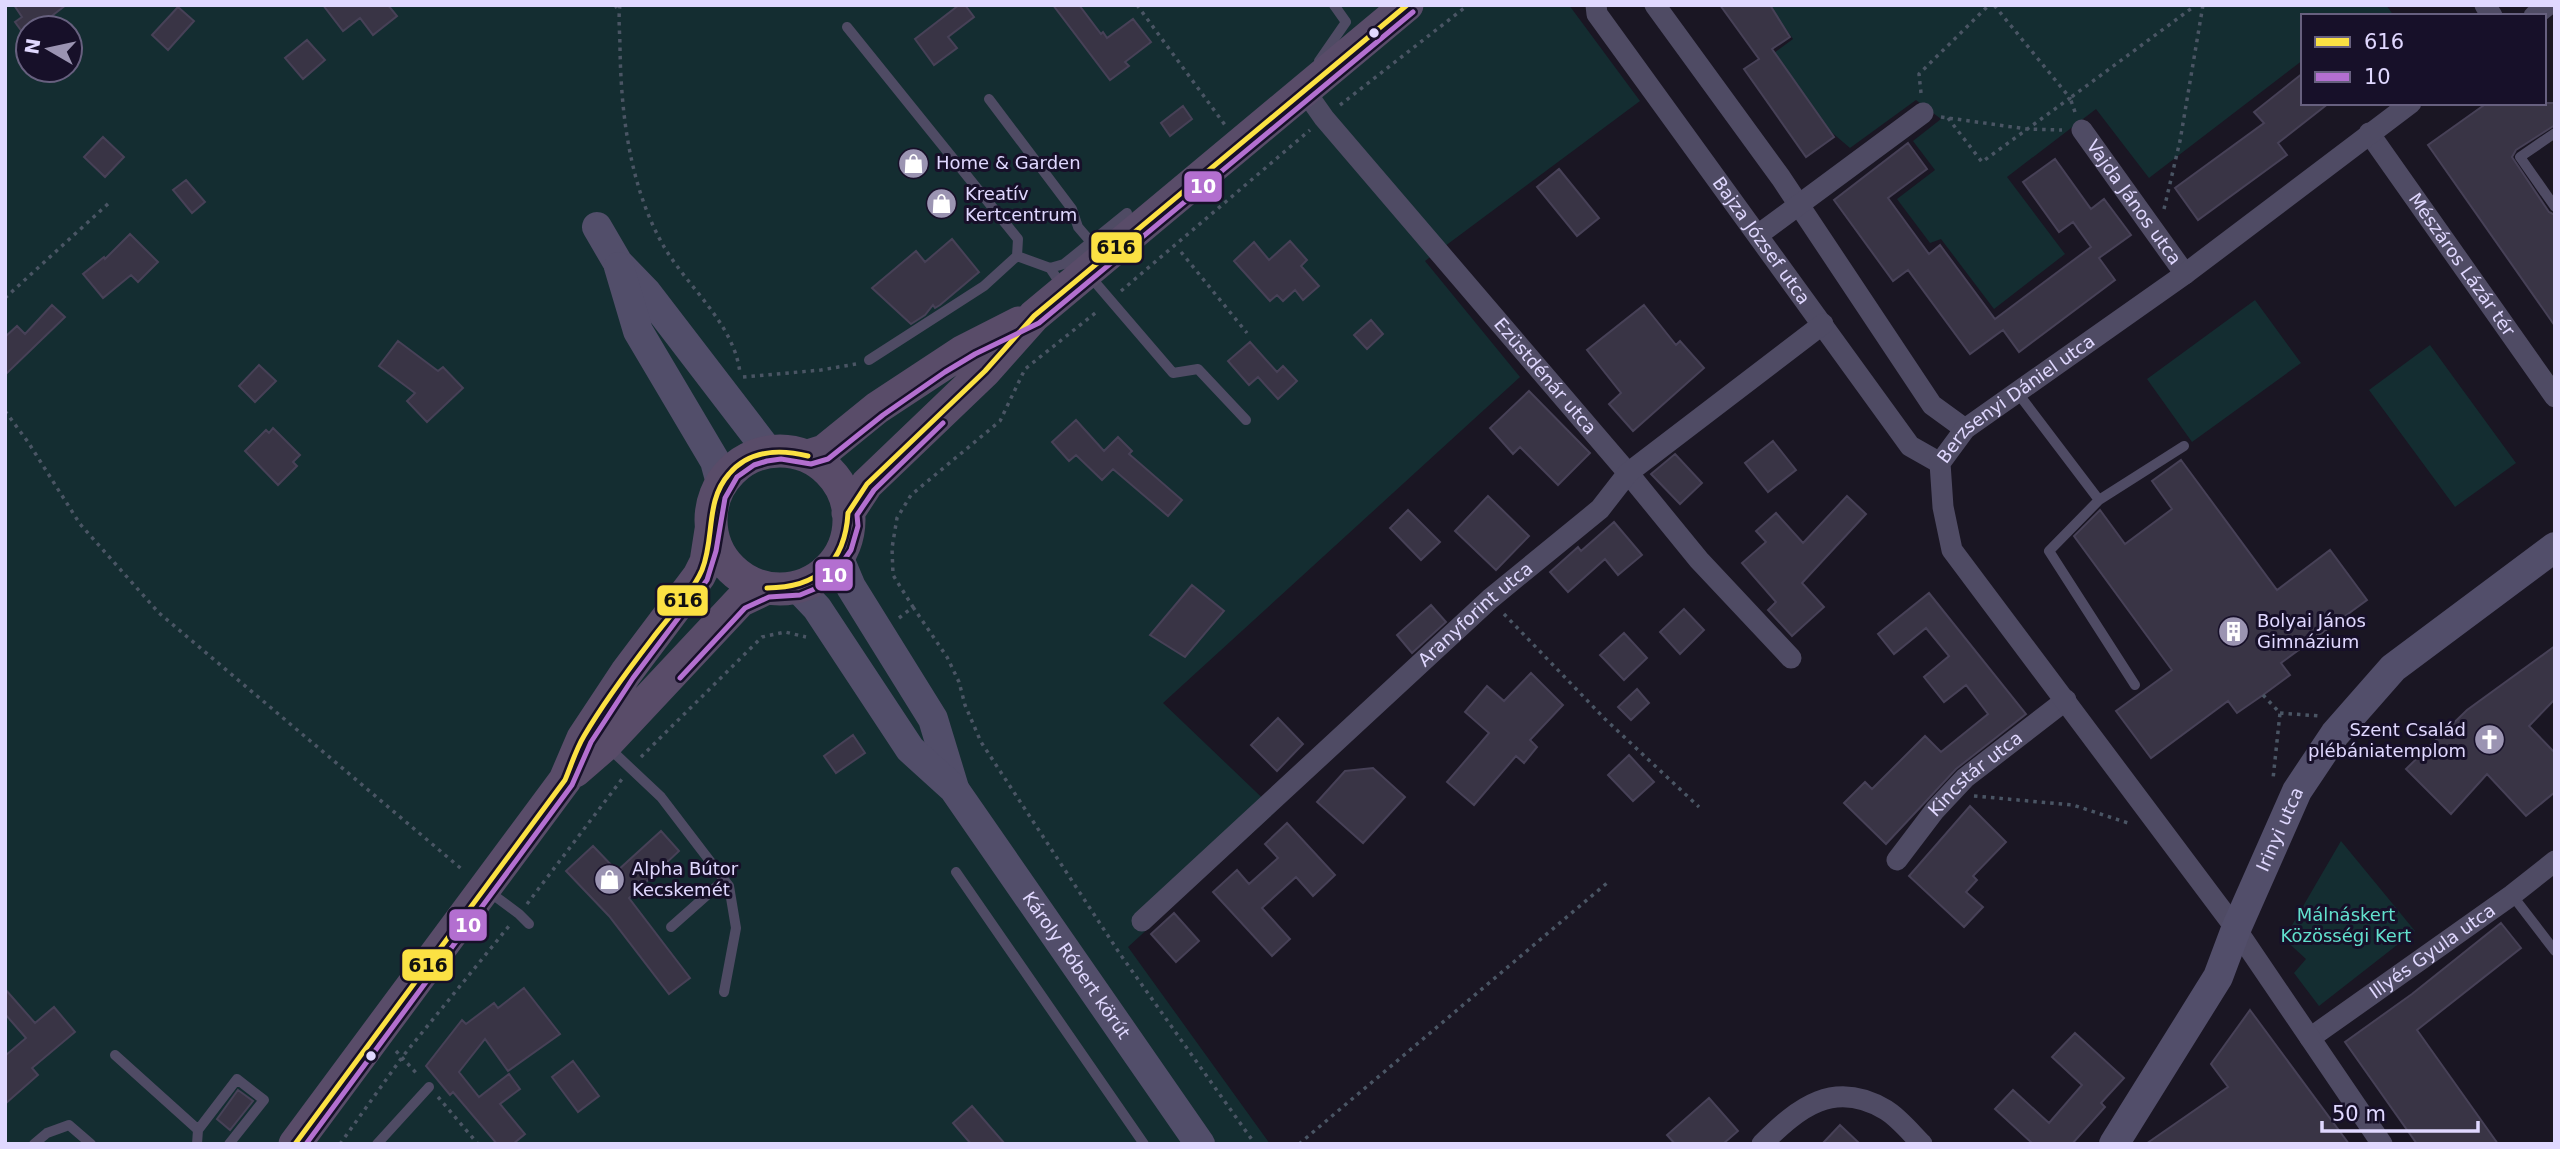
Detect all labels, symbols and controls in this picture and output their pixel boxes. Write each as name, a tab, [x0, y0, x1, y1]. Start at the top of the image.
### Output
north arrow	[14, 14, 84, 84]
legend	[2301, 14, 2546, 105]
unlabelled marker	[1367, 26, 1381, 40]
text: 616	[2364, 30, 2404, 54]
text: N	[20, 37, 44, 56]
text: 10	[2364, 65, 2391, 89]
street label: Vajda János utca	[2082, 136, 2186, 269]
shop icon: Home & Garden	[896, 146, 930, 180]
place label: Home & Garden	[936, 152, 1081, 173]
line badge: 10	[1183, 170, 1223, 203]
street label: Bajza József utca	[1708, 173, 1815, 308]
text: 10	[1190, 175, 1216, 197]
place label: Kreatív Kertcentrum	[965, 183, 1077, 225]
shop icon: Kreatív Kertcentrum	[925, 187, 959, 221]
street label: Mészáros Lázár tér	[2405, 189, 2520, 340]
line badge: 616	[1090, 231, 1143, 264]
text: 616	[1096, 236, 1136, 258]
street label: Ezüstdénár utca	[1490, 314, 1601, 438]
street label: Berzsenyi Dániel utca	[1933, 330, 2099, 467]
line badge: 10	[814, 558, 854, 592]
street label: Aranyforint utca	[1413, 558, 1537, 670]
text: 10	[821, 564, 847, 586]
line badge: 616	[656, 584, 709, 617]
text: 616	[663, 589, 703, 611]
place label: Bolyai János Gimnázium	[2257, 610, 2366, 652]
building icon: Bolyai János Gimnázium	[2217, 614, 2251, 648]
place label: Szent Család plébániatemplom	[2308, 719, 2466, 761]
church icon: Szent Család plébániatemplom	[2472, 723, 2506, 757]
street label: Kincstár utca	[1924, 727, 2026, 820]
street label: Irinyi utca	[2252, 784, 2307, 874]
place label: Alpha Bútor Kecskemét	[632, 858, 739, 900]
shop icon: Alpha Bútor Kecskemét	[592, 862, 626, 896]
street label: Károly Róbert körút	[1018, 888, 1135, 1043]
street label: Illyés Gyula utca	[2365, 899, 2499, 1003]
park label: Málnáskert Közösségi Kert	[2281, 904, 2411, 946]
line badge: 10	[448, 908, 488, 942]
text: 10	[455, 914, 481, 936]
line badge: 616	[401, 948, 454, 982]
text: 616	[408, 954, 448, 976]
unlabelled marker	[364, 1049, 378, 1063]
scale bar	[2322, 1090, 2478, 1134]
text: 50 m	[2332, 1102, 2386, 1126]

